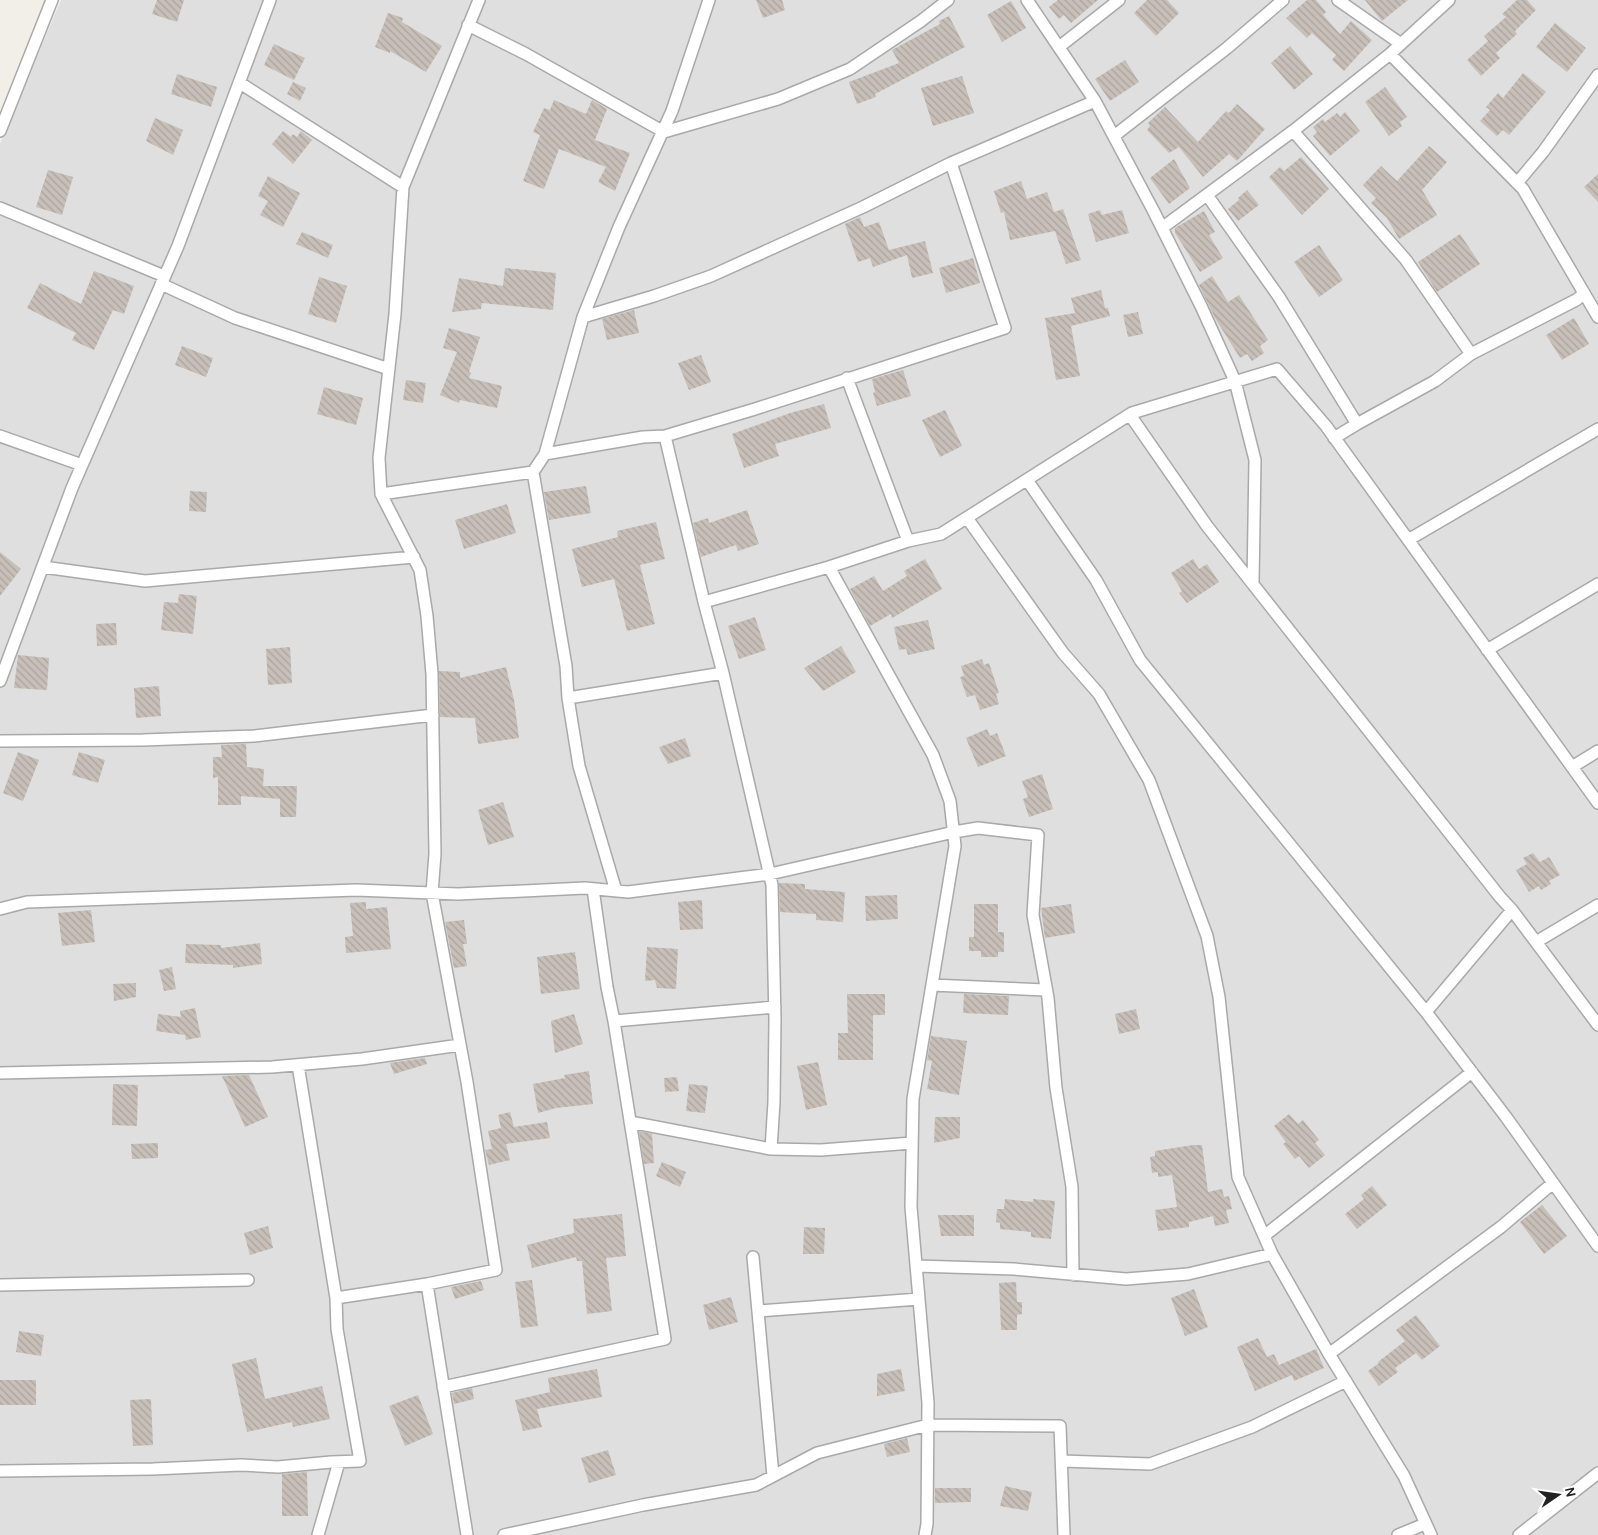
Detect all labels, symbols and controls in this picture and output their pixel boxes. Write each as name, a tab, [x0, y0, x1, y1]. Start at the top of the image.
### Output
north arrow	[1533, 1470, 1583, 1520]
text: N	[1561, 1485, 1580, 1499]

